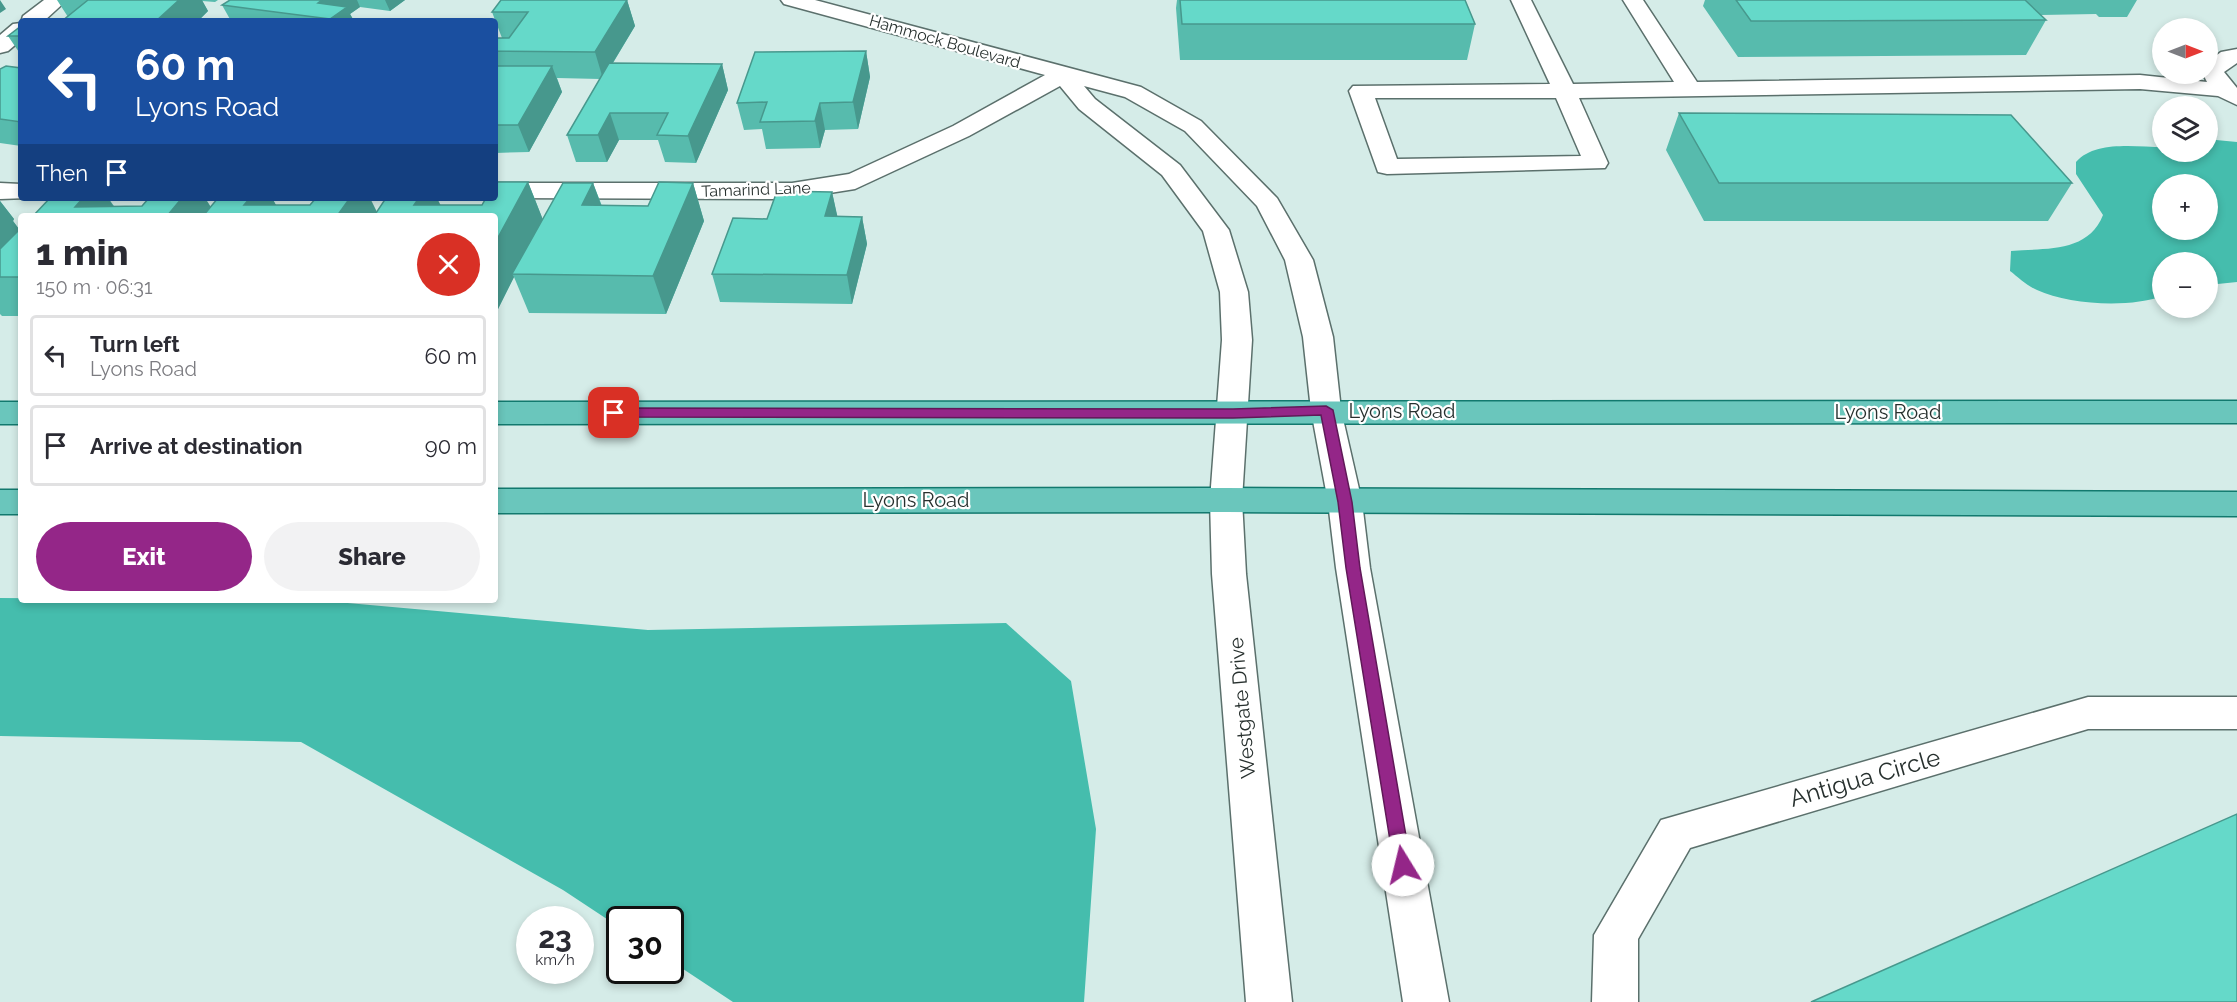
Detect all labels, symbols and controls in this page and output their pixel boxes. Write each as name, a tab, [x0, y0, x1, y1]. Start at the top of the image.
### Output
street label: Hammock Boulevard	[867, 11, 1023, 72]
north arrow	[2152, 18, 2218, 84]
map controls	[2152, 18, 2218, 318]
text: 60 m	[135, 41, 235, 90]
icon: left	[36, 42, 114, 120]
text: Lyons Road	[135, 91, 279, 122]
button: layers	[2152, 96, 2218, 162]
icon: arrive	[100, 156, 133, 189]
text: Then	[36, 160, 88, 186]
button: +	[2152, 174, 2218, 240]
street label: Tamarind Lane	[701, 178, 811, 201]
text: 1 min	[36, 231, 128, 273]
button: close	[417, 233, 480, 296]
button: −	[2152, 252, 2218, 318]
text: 150 m · 06:31	[36, 275, 152, 299]
text: Turn left	[90, 331, 180, 357]
icon: left	[39, 339, 72, 372]
text: 60 m	[424, 343, 477, 369]
text: Lyons Road	[90, 357, 197, 381]
pin	[588, 387, 639, 438]
icon: arrive	[597, 396, 630, 429]
street label: Lyons Road	[1349, 399, 1455, 423]
street label: Lyons Road	[1835, 400, 1941, 424]
icon: arrive	[39, 429, 72, 462]
text: Arrive at destination	[90, 433, 303, 459]
text: 90 m	[425, 433, 477, 459]
street label: Lyons Road	[863, 488, 969, 512]
button: Exit	[36, 522, 252, 591]
button: Share	[264, 522, 480, 591]
street label: Westgate Drive	[1224, 636, 1260, 780]
street label: Antigua Circle	[1786, 742, 1943, 813]
position arrow	[1371, 833, 1435, 897]
speed limit sign: 30	[606, 906, 684, 984]
text: 23	[538, 920, 572, 955]
text: km/h	[535, 951, 575, 969]

